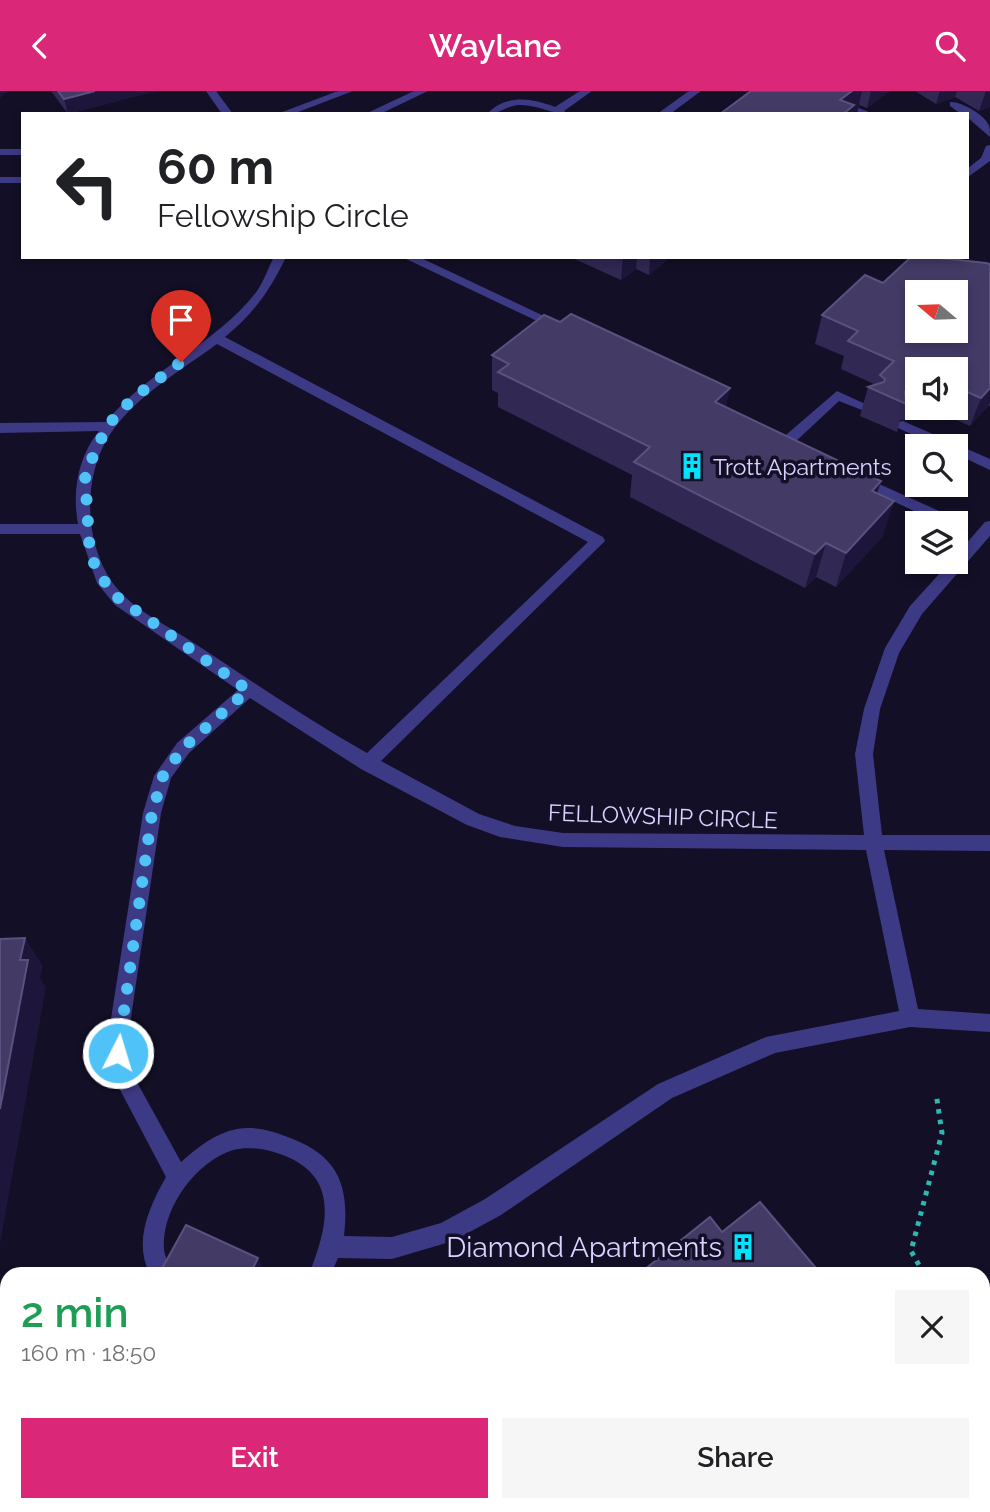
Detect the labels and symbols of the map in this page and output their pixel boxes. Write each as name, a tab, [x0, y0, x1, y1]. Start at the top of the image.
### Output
north arrow	[905, 280, 968, 343]
pin	[151, 290, 211, 362]
building icon: Trott Apartments	[677, 451, 707, 481]
place label: Trott Apartments	[713, 453, 892, 480]
street label: FELLOWSHIP CIRCLE	[548, 798, 778, 834]
position arrow	[81, 1016, 155, 1090]
place label: Diamond Apartments	[446, 1231, 722, 1264]
building icon: Diamond Apartments	[728, 1232, 758, 1262]

